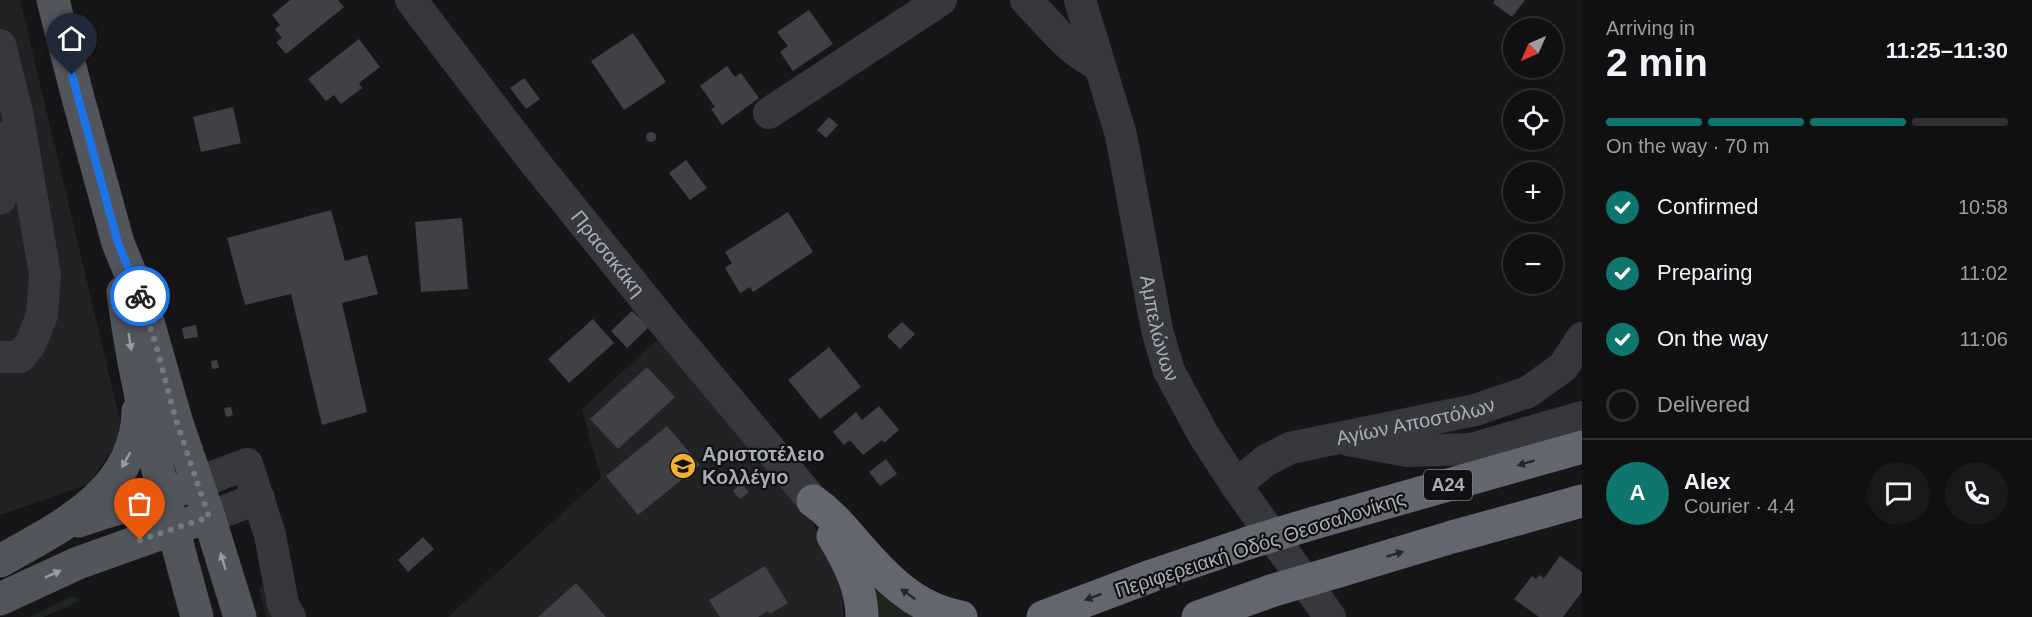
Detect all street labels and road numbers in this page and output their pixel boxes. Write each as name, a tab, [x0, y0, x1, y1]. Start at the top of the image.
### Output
street label: Πρασακάκη	[567, 206, 649, 301]
street label: Αμπελώνων	[1136, 273, 1184, 385]
street label: Αγίων Αποστόλων	[1334, 393, 1498, 449]
road number: Α24	[1424, 470, 1472, 500]
street label: Περιφερειακή Οδός Θεσσαλονίκης	[1112, 486, 1408, 601]

